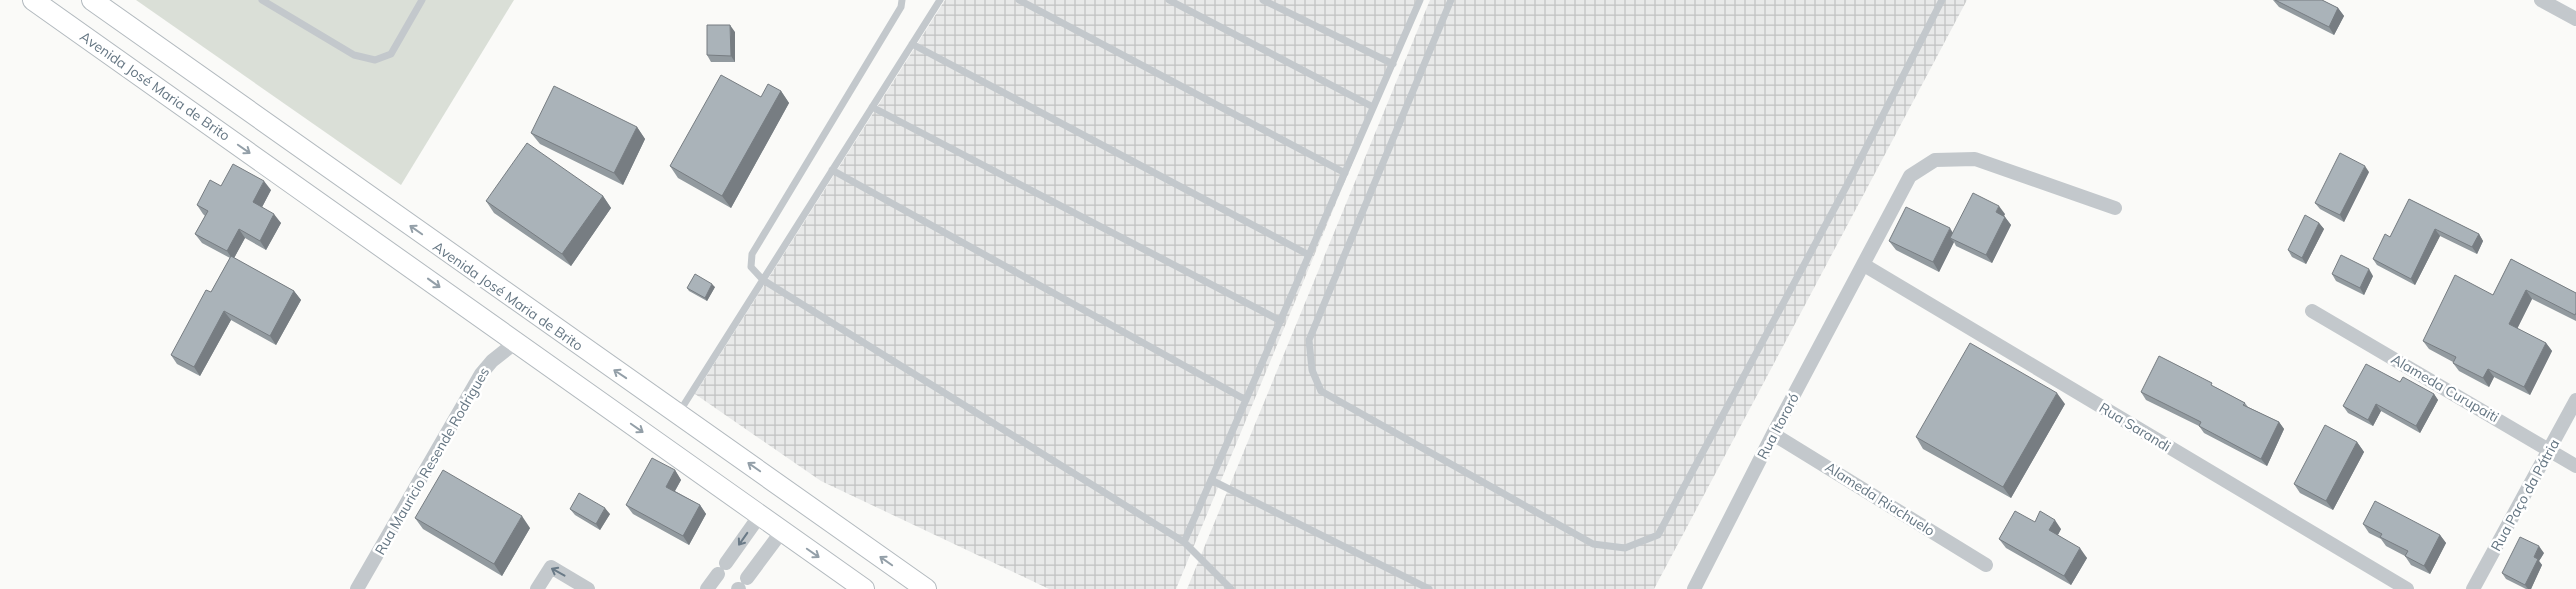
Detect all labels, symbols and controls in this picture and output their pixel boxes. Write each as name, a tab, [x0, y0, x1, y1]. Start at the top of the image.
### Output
street label: Avenida José Maria de Brito	[77, 27, 233, 145]
one-way arrow	[237, 144, 251, 154]
one-way arrow	[409, 225, 423, 235]
street label: Avenida José Maria de Brito	[430, 237, 586, 355]
one-way arrow	[427, 278, 440, 289]
street label: Alameda Curupaiti	[2388, 350, 2502, 426]
street label: Rua Mauricio Resende Rodrigues	[371, 364, 493, 558]
one-way arrow	[613, 369, 627, 379]
street label: Rua Itororó	[1753, 390, 1803, 462]
street label: Rua Sarandi	[2096, 399, 2174, 455]
one-way arrow	[630, 423, 644, 434]
street label: Rua Paço da Pátria	[2487, 436, 2563, 554]
street label: Alameda Riachuelo	[1822, 458, 1938, 540]
one-way arrow	[747, 462, 761, 472]
one-way arrow	[737, 532, 748, 545]
one-way arrow	[806, 548, 820, 558]
one-way arrow	[880, 556, 894, 566]
one-way arrow	[551, 567, 566, 577]

